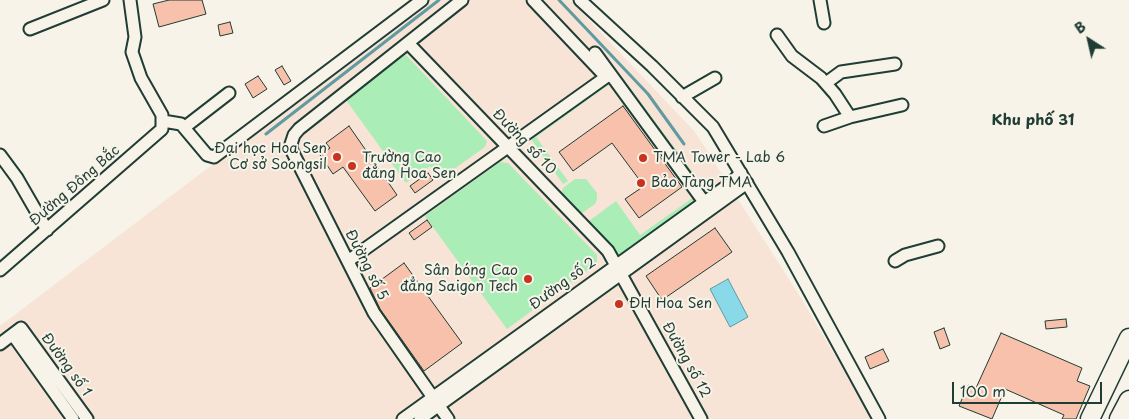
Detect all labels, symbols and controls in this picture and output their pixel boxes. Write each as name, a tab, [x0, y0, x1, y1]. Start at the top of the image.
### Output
north arrow	[1064, 15, 1114, 65]
text: B	[1070, 16, 1090, 39]
street label: Đường số 10	[489, 106, 559, 178]
district label: Khu phố 31	[992, 112, 1074, 130]
place label: Đại học Hoa Sen Cơ sở Soongsil	[214, 141, 327, 174]
street label: Đường Đông Bắc	[26, 142, 124, 230]
place label: Trường Cao đẳng Hoa Sen	[362, 150, 456, 182]
place label: TMA Tower - Lab 6	[653, 150, 785, 166]
marker: Đại học Hoa Sen Cơ sở Soongsil	[331, 151, 343, 163]
marker: TMA Tower - Lab 6	[637, 152, 649, 164]
marker: Trường Cao đẳng Hoa Sen	[346, 160, 358, 172]
place label: Bảo Tàng TMA	[651, 175, 752, 191]
marker: Bảo Tàng TMA	[635, 177, 647, 189]
street label: Đường số 5	[341, 227, 391, 303]
street label: Đường số 2	[527, 254, 599, 314]
place label: Sân bóng Cao đẳng Saigon Tech	[400, 263, 518, 296]
marker: Sân bóng Cao đẳng Saigon Tech	[522, 273, 534, 285]
place label: ĐH Hoa Sen	[629, 296, 712, 312]
marker: ĐH Hoa Sen	[613, 298, 625, 310]
street label: Đường số 12	[658, 319, 714, 401]
street label: Đường số 1	[37, 330, 95, 400]
scale bar	[954, 372, 1104, 404]
text: 100 m	[960, 379, 1006, 402]

